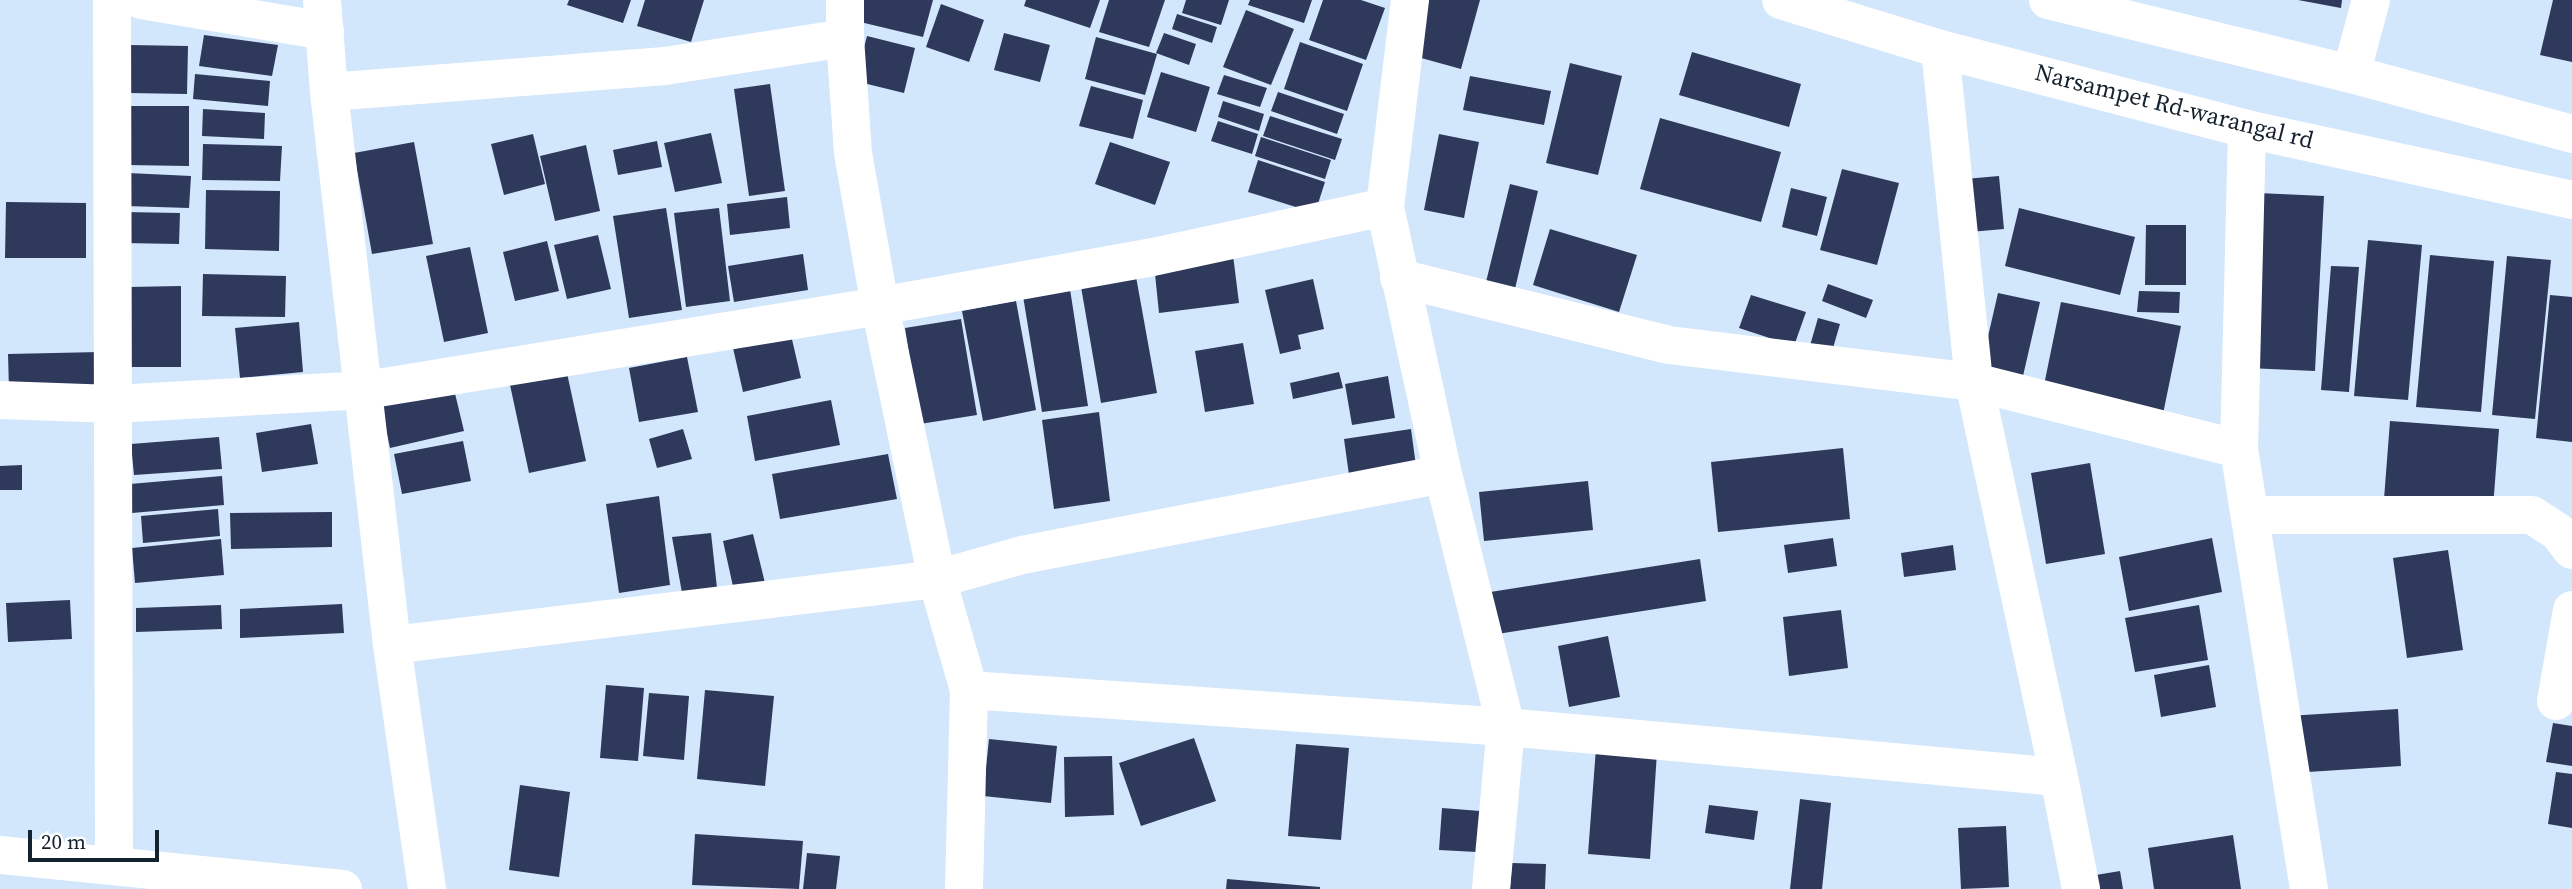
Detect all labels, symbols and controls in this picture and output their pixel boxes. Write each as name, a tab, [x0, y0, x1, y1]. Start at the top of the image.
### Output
street label: Narsampet Rd-warangal rd	[2032, 59, 2316, 157]
scale bar	[32, 816, 163, 860]
text: 20 m	[41, 827, 86, 856]

